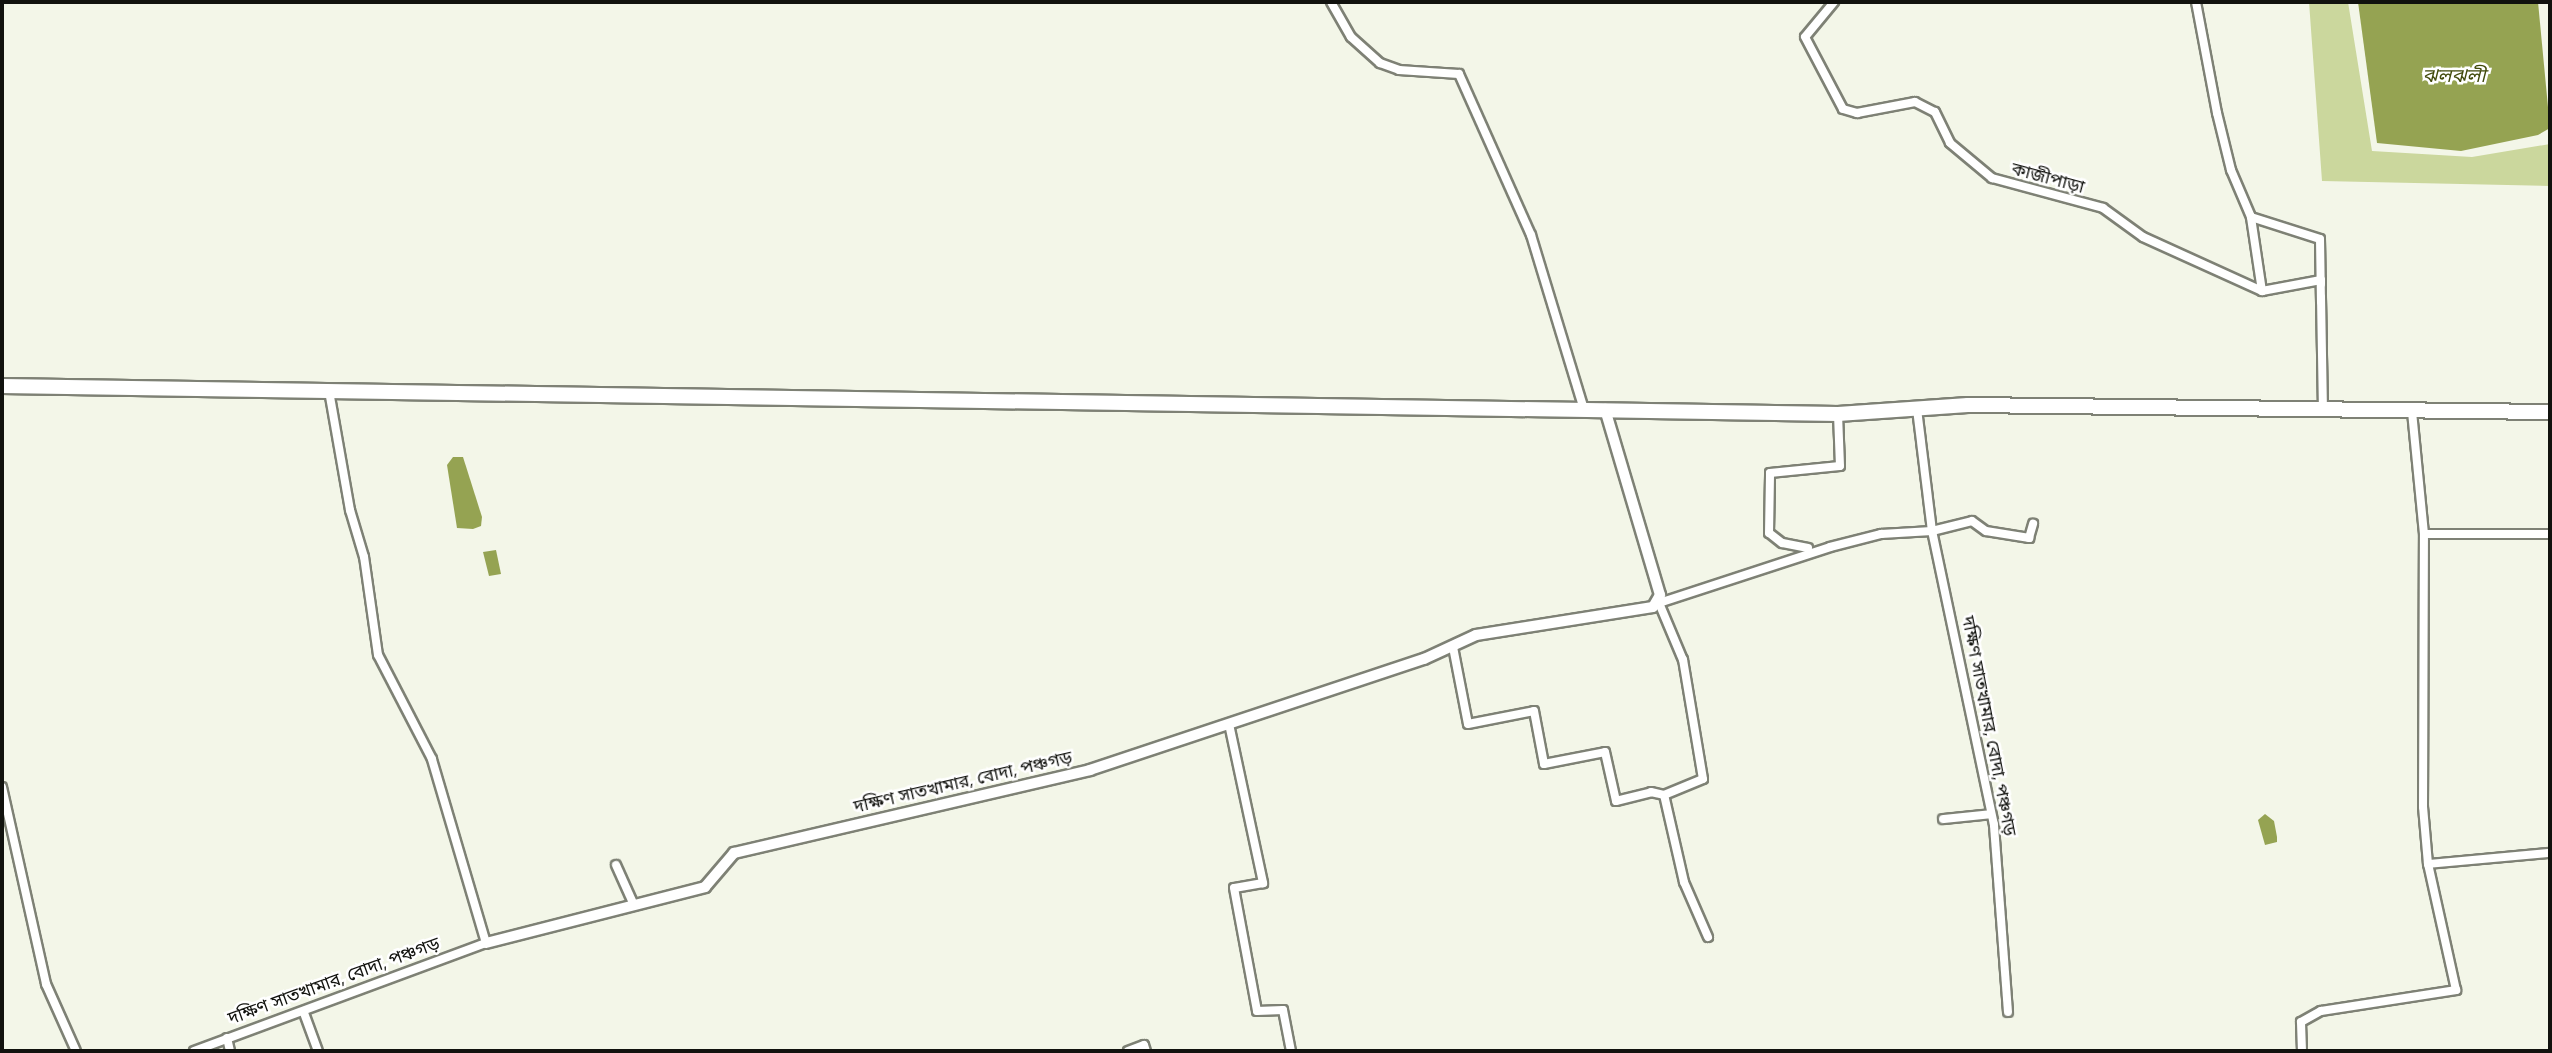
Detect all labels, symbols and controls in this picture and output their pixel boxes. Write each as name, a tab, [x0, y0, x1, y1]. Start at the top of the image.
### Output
water label: ঝলঝলী	[2422, 65, 2486, 87]
street label: কাজীপাড়া	[2009, 158, 2087, 198]
street label: দক্ষিণ সাতখামার, বোদা, পঞ্চগড়	[1957, 614, 2021, 838]
street label: দক্ষিণ সাতখামার, বোদা, পঞ্চগড়	[852, 746, 1074, 818]
street label: দক্ষিণ সাতখামার, বোদা, পঞ্চগড়	[225, 933, 443, 1029]

